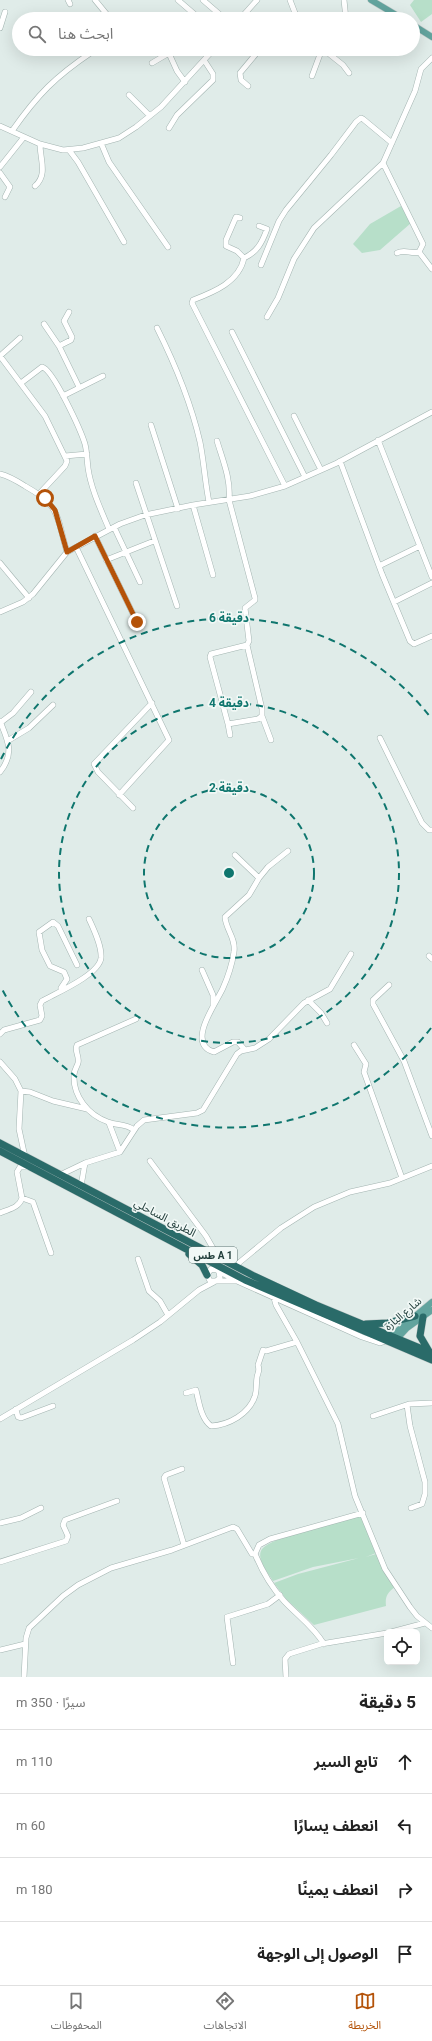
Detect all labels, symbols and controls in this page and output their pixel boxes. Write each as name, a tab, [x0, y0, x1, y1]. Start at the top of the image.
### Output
search box	[12, 12, 420, 56]
icon: search	[26, 23, 48, 45]
text: ابحث هنا	[58, 25, 113, 43]
route start	[36, 489, 54, 507]
text: 6 دقيقة	[209, 611, 249, 625]
route end	[128, 613, 146, 631]
text: 4 دقيقة	[209, 696, 249, 710]
text: 2 دقيقة	[209, 781, 249, 795]
centre of rings	[222, 866, 236, 880]
street label: الطريق الساحلي	[131, 1196, 198, 1242]
road number: طس A 1	[189, 1247, 237, 1263]
street label: شارع البازة	[382, 1294, 425, 1334]
map controls	[384, 1629, 420, 1665]
button: locate	[384, 1629, 420, 1665]
text: 5 دقيقة	[359, 1692, 416, 1712]
text: سيرًا · 350 m	[16, 1695, 85, 1710]
icon: ahead	[394, 1751, 416, 1773]
text: تابع السير	[314, 1753, 378, 1771]
text: 110 m	[16, 1754, 53, 1769]
icon: left	[394, 1815, 416, 1837]
text: انعطف يسارًا	[294, 1817, 378, 1835]
text: 60 m	[16, 1818, 45, 1833]
icon: right	[394, 1879, 416, 1901]
text: انعطف يمينًا	[298, 1881, 378, 1899]
text: 180 m	[16, 1882, 53, 1897]
icon: arrive	[394, 1943, 416, 1965]
text: الوصول إلى الوجهة	[257, 1945, 378, 1963]
tab: المحفوظات	[51, 1990, 102, 2037]
tab: الاتجاهات	[204, 1990, 247, 2037]
tab: الخريطة	[348, 1990, 381, 2037]

